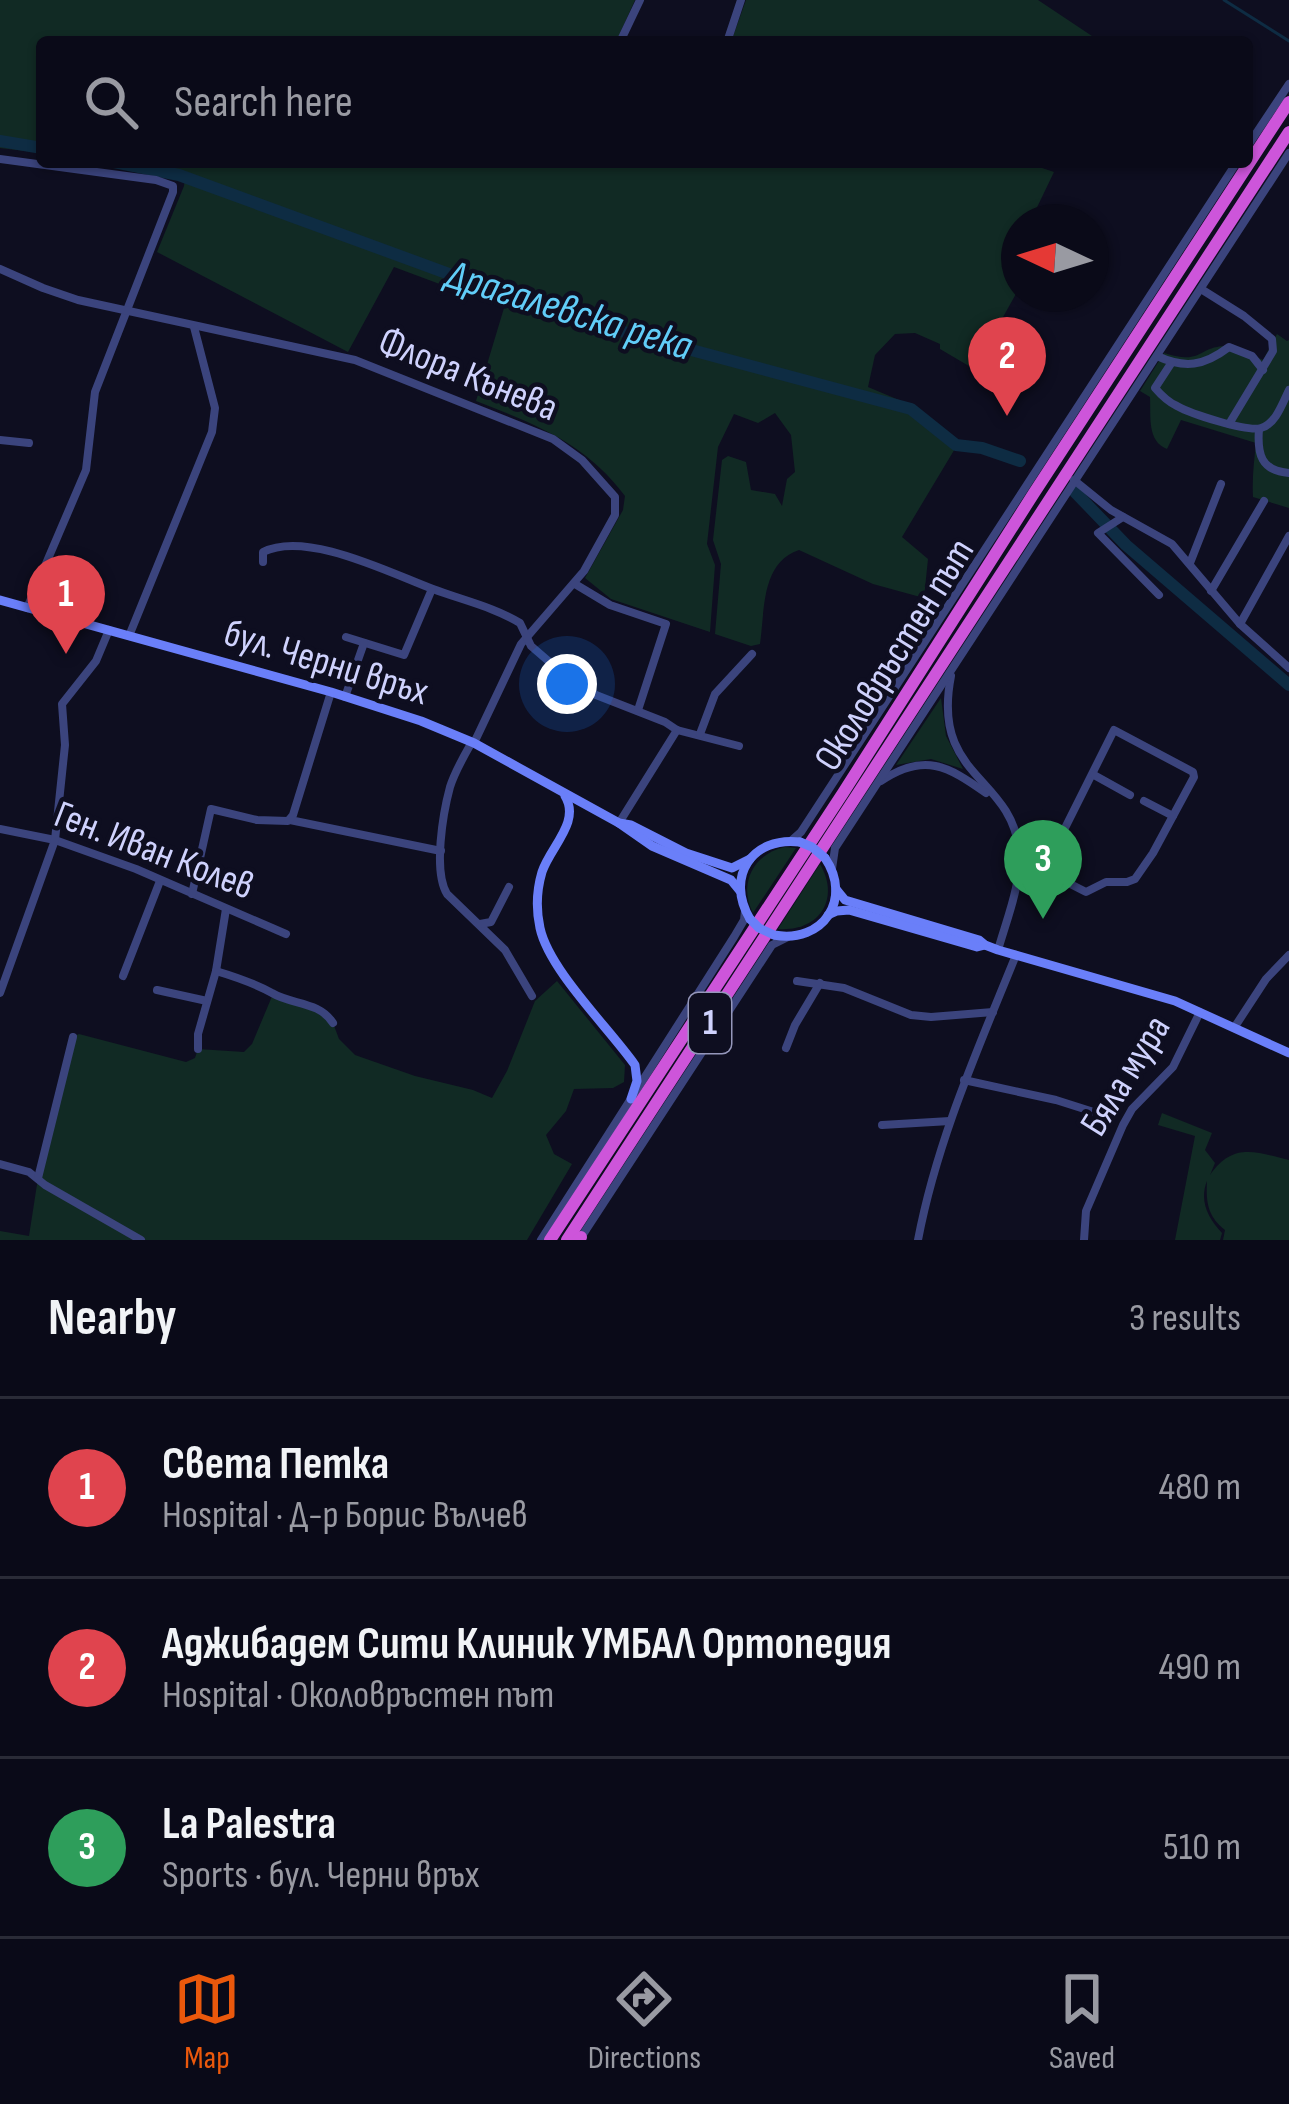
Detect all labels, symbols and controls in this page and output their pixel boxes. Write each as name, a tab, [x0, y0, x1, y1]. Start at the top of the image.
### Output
search box	[36, 36, 1253, 168]
icon: search	[78, 69, 144, 135]
text: Search here	[174, 75, 353, 130]
north arrow	[1001, 204, 1109, 312]
water label: Драгалевска река	[438, 249, 698, 373]
pin: 2	[968, 317, 1046, 416]
street label: Флора Кънева	[372, 318, 564, 432]
street label: Околовръстен път	[805, 530, 985, 780]
pin: 1	[27, 555, 105, 654]
street label: бул. Черни връх	[218, 610, 434, 716]
your location	[537, 654, 597, 714]
street label: Ген. Иван Колев	[48, 791, 260, 911]
pin: 3	[1004, 820, 1082, 919]
road number: 1	[689, 993, 731, 1053]
street label: Бяла мура	[1071, 1007, 1181, 1145]
text: Nearby	[48, 1288, 177, 1349]
text: 3 results	[1129, 1295, 1241, 1342]
text: Света Петка	[162, 1437, 389, 1492]
text: 1	[79, 1464, 95, 1511]
text: 480 m	[1159, 1464, 1241, 1511]
text: Hospital · Д-р Борис Вълчев	[162, 1492, 528, 1539]
text: Аджибадем Сити Клиник УМБАЛ Ортопедия	[162, 1617, 891, 1672]
text: 2	[78, 1644, 96, 1691]
text: 490 m	[1159, 1644, 1241, 1691]
text: Hospital · Околовръстен път	[162, 1672, 554, 1719]
text: La Palestra	[162, 1797, 336, 1852]
text: 3	[78, 1824, 96, 1871]
text: 510 m	[1163, 1824, 1241, 1871]
text: Sports · бул. Черни връх	[162, 1852, 479, 1899]
tab: Map	[174, 1966, 240, 2078]
tab: Directions	[588, 1966, 701, 2078]
tab: Saved	[1049, 1966, 1115, 2078]

